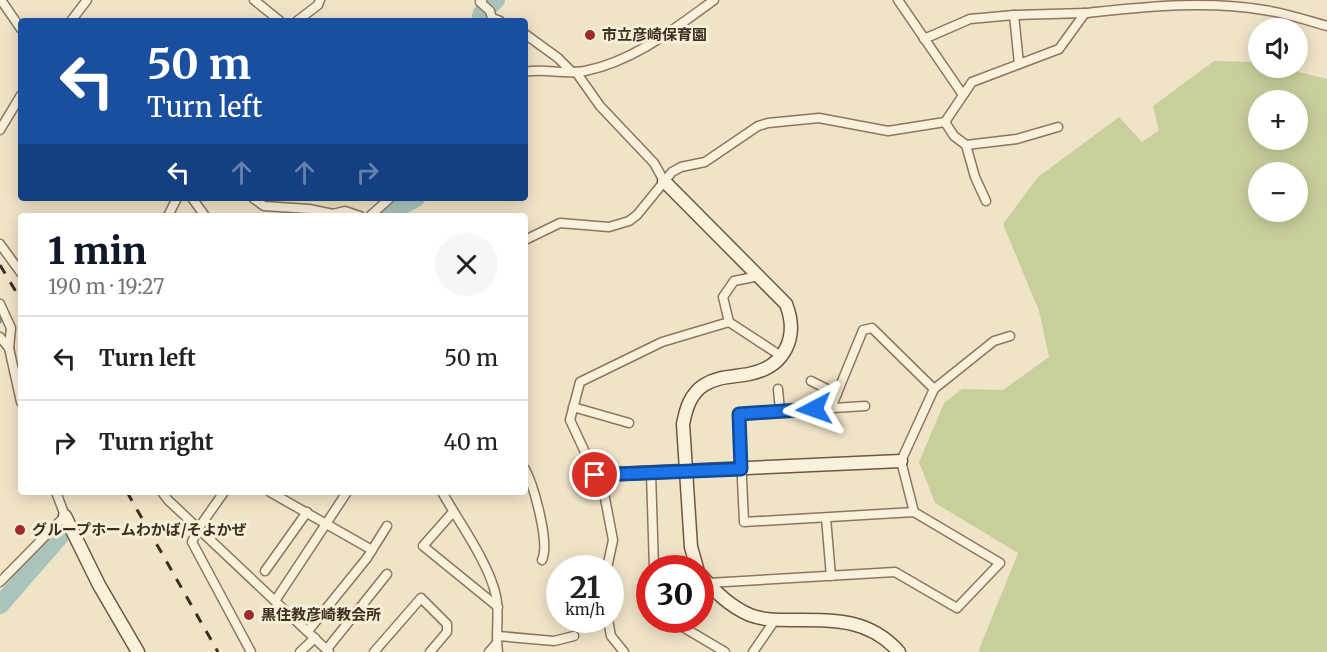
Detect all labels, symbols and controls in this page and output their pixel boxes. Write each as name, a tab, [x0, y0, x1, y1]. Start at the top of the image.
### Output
map controls	[1248, 18, 1308, 222]
button: sound	[1248, 18, 1308, 78]
place label: 市立彦崎保育園	[602, 25, 707, 44]
marker: 市立彦崎保育園	[583, 28, 597, 42]
text: 50 m	[147, 38, 251, 90]
icon: left	[48, 42, 126, 120]
text: Turn left	[147, 90, 262, 124]
button: +	[1248, 90, 1308, 150]
icon: left	[162, 156, 195, 189]
icon: ahead	[225, 156, 258, 189]
icon: ahead	[288, 156, 321, 189]
icon: right	[351, 156, 384, 189]
button: −	[1248, 162, 1308, 222]
text: 1 min	[48, 229, 147, 274]
button: close	[435, 233, 498, 296]
text: 190 m · 19:27	[48, 274, 164, 299]
icon: left	[48, 342, 81, 375]
text: Turn left	[99, 344, 196, 372]
text: 50 m	[444, 344, 498, 372]
position arrow	[782, 377, 846, 441]
icon: right	[48, 426, 81, 459]
text: Turn right	[99, 428, 213, 456]
text: 40 m	[443, 428, 498, 456]
pin	[569, 449, 620, 500]
icon: arrive	[578, 458, 611, 491]
place label: グループホームわかば/そよかぜ	[32, 520, 247, 539]
marker: グループホームわかば/そよかぜ	[13, 523, 27, 537]
speed limit sign: 30	[636, 555, 714, 633]
text: 21	[570, 568, 600, 606]
text: km/h	[565, 600, 605, 619]
place label: 黒住教彦崎教会所	[261, 605, 381, 624]
marker: 黒住教彦崎教会所	[242, 608, 256, 622]

